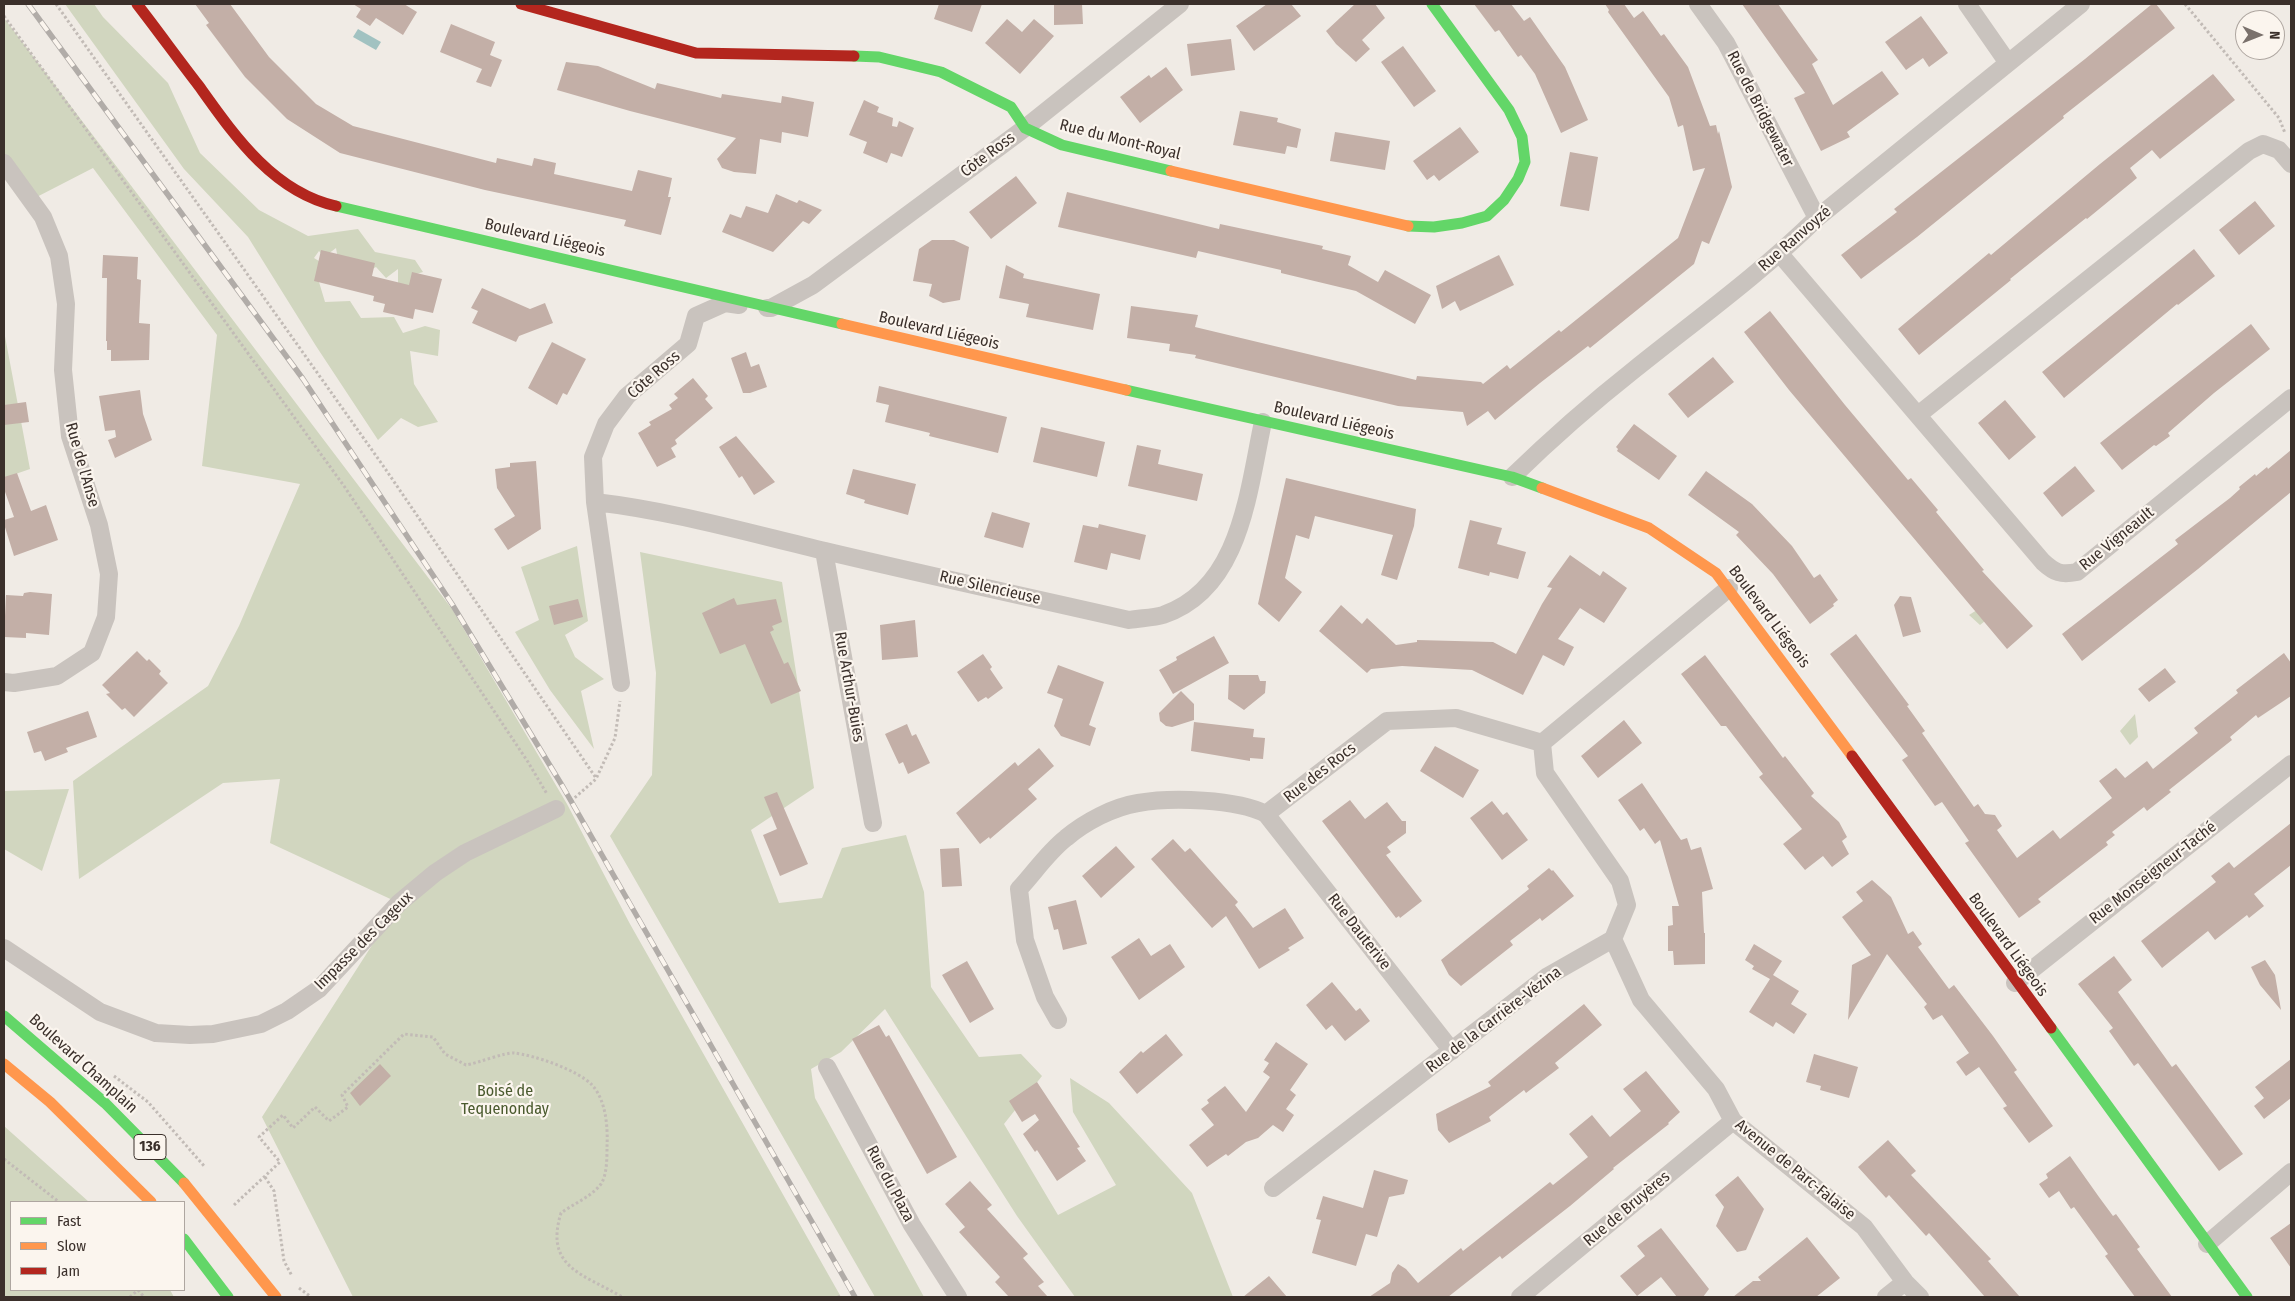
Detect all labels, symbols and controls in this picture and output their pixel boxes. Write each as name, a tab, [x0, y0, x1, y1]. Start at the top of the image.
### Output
north arrow	[2235, 10, 2285, 60]
text: N	[2266, 31, 2283, 40]
street label: Rue de Bridgewater	[1722, 48, 1798, 170]
street label: Rue du Mont-Royal	[1058, 116, 1182, 164]
street label: Côte Ross	[957, 128, 1019, 182]
street label: Rue Ranvoyzé	[1755, 202, 1835, 276]
street label: Boulevard Liégeois	[483, 215, 607, 261]
street label: Boulevard Liégeois	[877, 308, 1001, 354]
street label: Côte Ross	[624, 347, 684, 403]
street label: Boulevard Liégeois	[1272, 398, 1396, 444]
street label: Rue de l'Anse	[61, 420, 103, 510]
street label: Rue Vigneault	[2076, 503, 2158, 575]
street label: Boulevard Liégeois	[1724, 562, 1814, 672]
street label: Rue Silencieuse	[938, 567, 1042, 609]
street label: Rue Arthur-Buies	[830, 630, 868, 744]
street label: Rue des Rocs	[1280, 739, 1360, 807]
street label: Rue Monseigneur-Taché	[2086, 817, 2220, 929]
street label: Impasse des Cageux	[311, 888, 417, 994]
street label: Rue Dauterive	[1323, 890, 1395, 974]
street label: Boulevard Liégeois	[1964, 890, 2052, 1000]
street label: Rue de la Carrière-Vézina	[1423, 963, 1565, 1077]
street label: Boulevard Champlain	[25, 1010, 141, 1118]
park label: Boisé de Tequenonday	[461, 1082, 549, 1120]
street label: Avenue de Parc-Falaise	[1731, 1116, 1859, 1224]
road number: 136	[134, 1134, 166, 1160]
street label: Rue du Plaza	[862, 1143, 918, 1225]
street label: Rue de Bruyères	[1580, 1167, 1674, 1251]
legend	[10, 1201, 185, 1291]
text: Fast	[57, 1212, 81, 1230]
text: Slow	[57, 1237, 86, 1255]
text: Jam	[57, 1262, 80, 1280]

